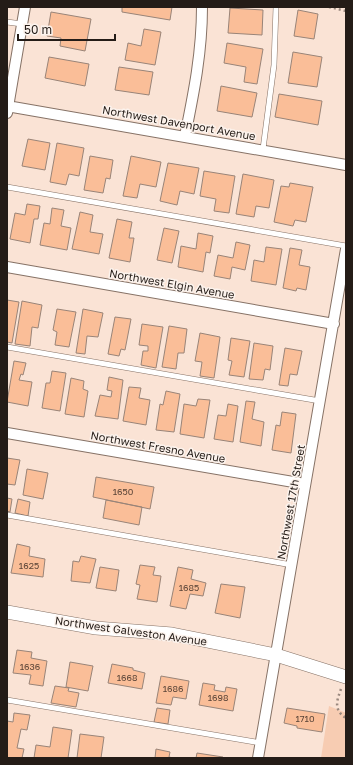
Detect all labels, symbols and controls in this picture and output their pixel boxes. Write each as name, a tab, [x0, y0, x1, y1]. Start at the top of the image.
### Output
scale bar	[18, 16, 115, 42]
text: 50 m	[24, 22, 52, 37]
street label: Northwest Davenport Avenue	[101, 103, 257, 142]
street label: Northwest Elgin Avenue	[108, 266, 236, 301]
street label: Northwest Fresno Avenue	[90, 428, 226, 465]
street label: Northwest 17th Street	[274, 444, 307, 560]
house number: 1650	[113, 486, 134, 497]
house number: 1625	[19, 560, 39, 571]
house number: 1685	[179, 582, 199, 593]
street label: Northwest Galveston Avenue	[54, 613, 208, 648]
house number: 1636	[20, 661, 40, 672]
house number: 1668	[117, 672, 137, 683]
house number: 1686	[163, 683, 183, 694]
house number: 1698	[208, 692, 228, 703]
house number: 1710	[295, 713, 315, 724]

